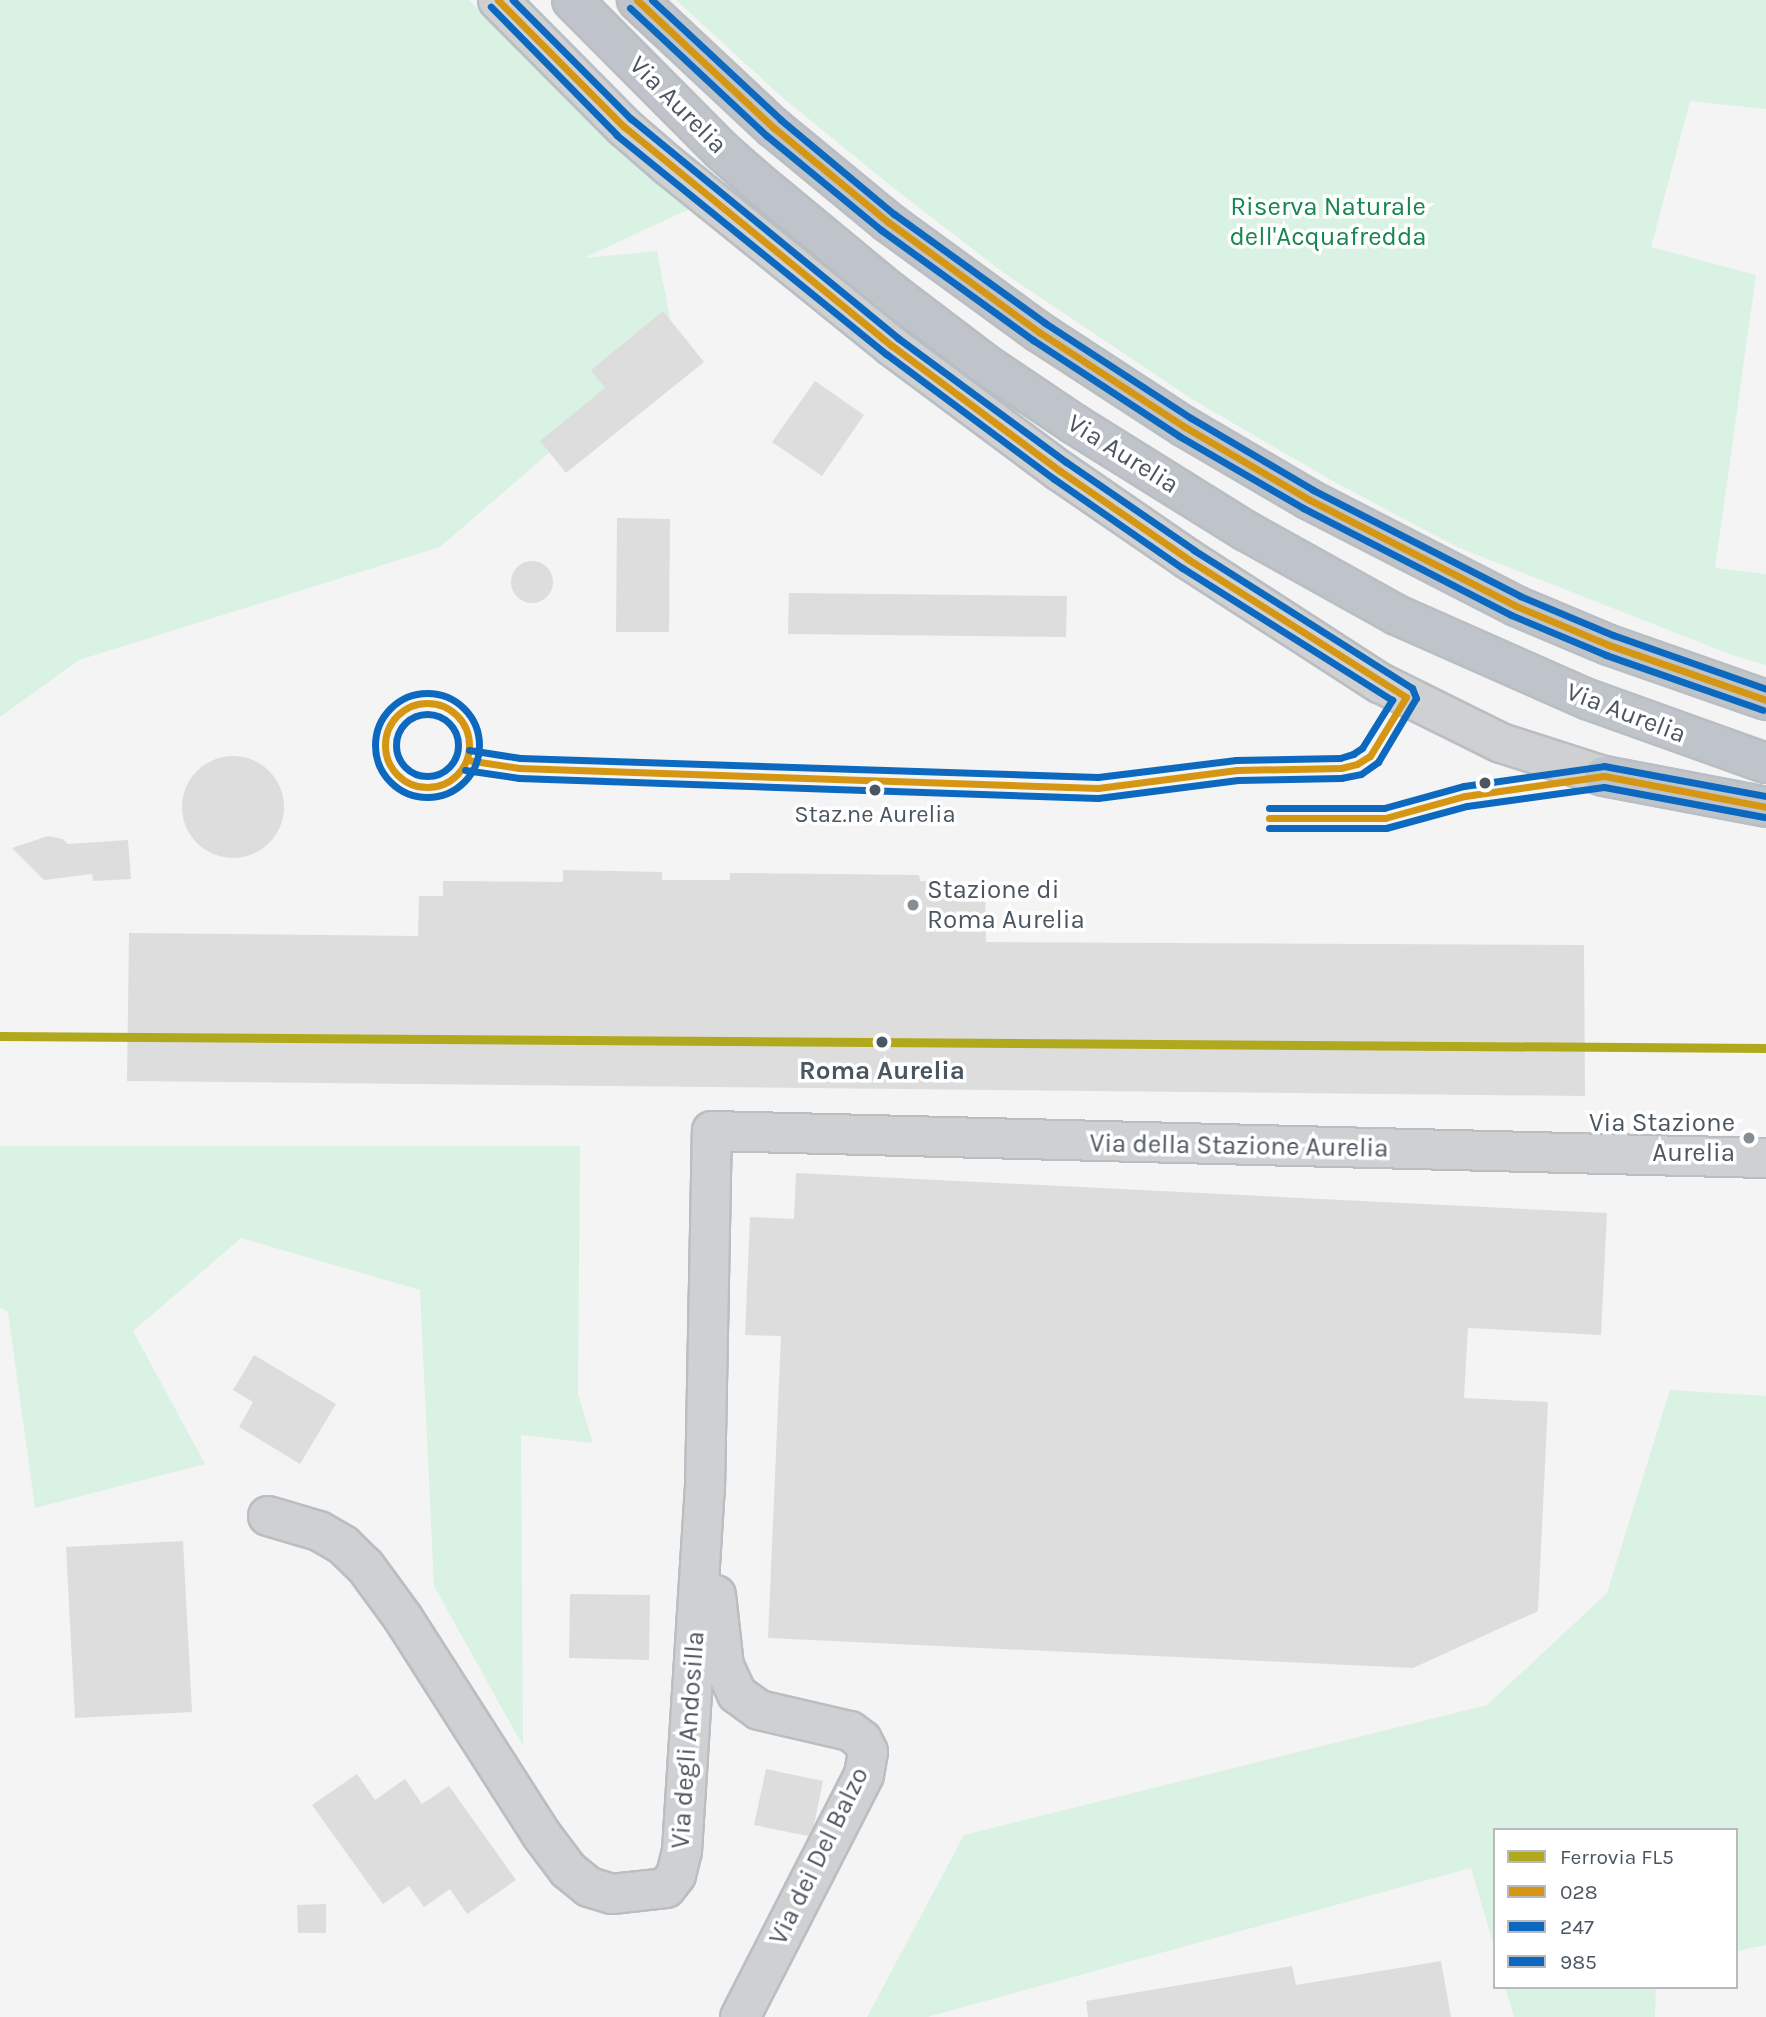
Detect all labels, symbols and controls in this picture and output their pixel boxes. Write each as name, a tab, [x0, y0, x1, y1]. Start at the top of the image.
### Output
street label: Via Aurelia	[623, 50, 733, 160]
park label: Riserva Naturale dell'Acquafredda	[1229, 191, 1427, 252]
street label: Via Aurelia	[1061, 407, 1185, 501]
street label: Via Aurelia	[1562, 676, 1690, 750]
unlabelled marker	[1478, 776, 1492, 790]
marker: Staz.ne Aurelia	[868, 783, 882, 797]
place label: Staz.ne Aurelia	[794, 801, 956, 829]
place label: Stazione di Roma Aurelia	[927, 874, 1085, 936]
marker: Stazione di Roma Aurelia	[905, 897, 921, 913]
marker: Roma Aurelia	[871, 1031, 893, 1053]
place label: Roma Aurelia	[799, 1055, 965, 1087]
place label: Via Stazione Aurelia	[1589, 1107, 1735, 1168]
street label: Via della Stazione Aurelia	[1089, 1128, 1389, 1164]
marker: Via Stazione Aurelia	[1741, 1130, 1757, 1146]
street label: Via degli Andosilla	[665, 1630, 711, 1850]
street label: Via dei Del Balzo	[762, 1762, 876, 1950]
legend	[1493, 1828, 1738, 1989]
text: Ferrovia FL5	[1560, 1845, 1674, 1869]
text: 028	[1560, 1880, 1598, 1904]
text: 247	[1560, 1915, 1594, 1939]
text: 985	[1560, 1950, 1597, 1974]

